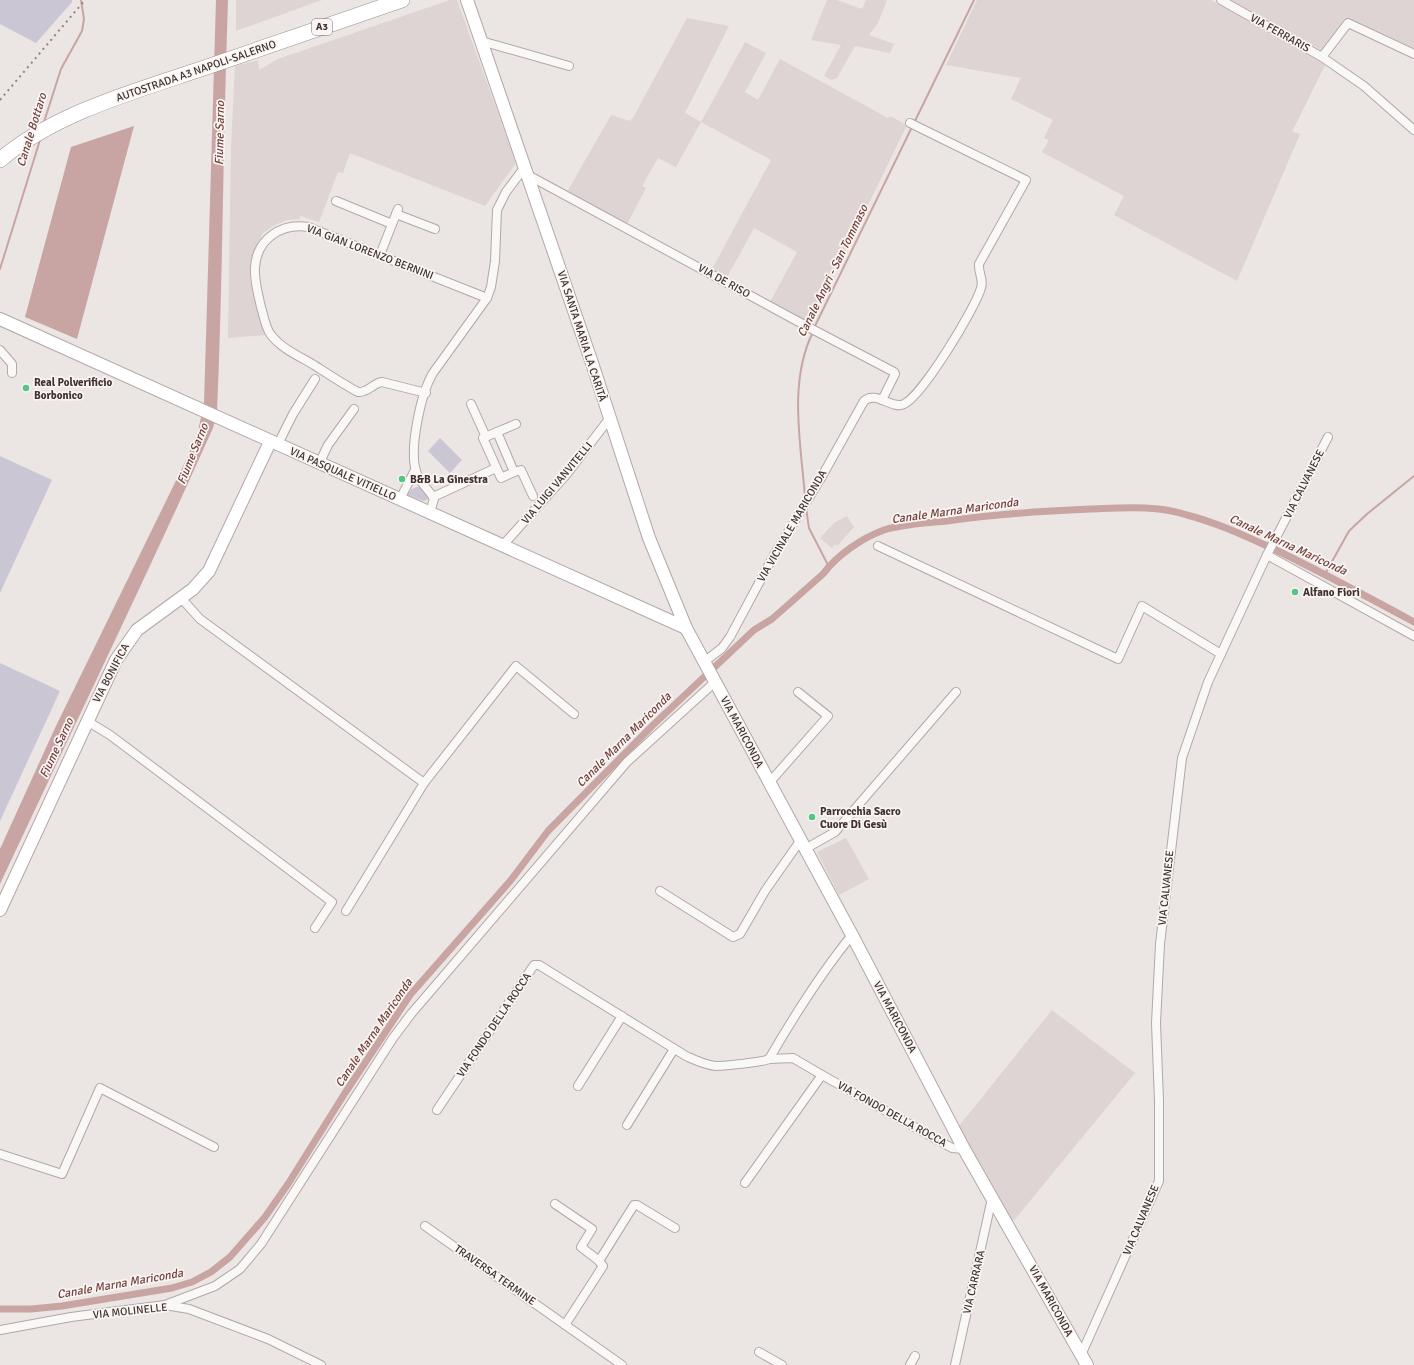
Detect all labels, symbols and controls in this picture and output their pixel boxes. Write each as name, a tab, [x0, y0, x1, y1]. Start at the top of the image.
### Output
street label: VIA FERRARIS	[1248, 11, 1312, 55]
road number: A3	[312, 19, 332, 35]
street label: AUTOSTRADA A3 NAPOLI-SALERNO	[114, 37, 278, 105]
water label: Canale Bottaro	[14, 91, 51, 169]
water label: Fiume Sarno	[212, 100, 228, 165]
water label: Canale Angri - San Tommaso	[794, 202, 872, 340]
street label: VIA GIAN LORENZO BERNINI	[305, 222, 435, 282]
street label: VIA DE RISO	[696, 261, 752, 301]
street label: VIA SANTA MARIA LA CARITÀ	[555, 269, 610, 403]
place label: Real Polverificio Borbonico	[34, 376, 113, 402]
marker: Real Polverificio Borbonico	[21, 383, 31, 393]
water label: Fiume Sarno	[174, 421, 212, 487]
street label: VIA LUIGI VANVITELLI	[519, 439, 595, 527]
street label: VIA PASQUALE VITIELLO	[288, 445, 398, 503]
street label: VIA CALVANESE	[1281, 447, 1327, 521]
street label: VIA VICINALE MARICONDA	[755, 468, 830, 584]
place label: B&B La Ginestra	[410, 473, 488, 486]
marker: B&B La Ginestra	[397, 474, 407, 484]
water label: Canale Marna Mariconda	[891, 495, 1020, 527]
water label: Canale Marna Mariconda	[1227, 511, 1350, 579]
place label: Alfano Fiori	[1303, 586, 1360, 599]
marker: Alfano Fiori	[1290, 587, 1300, 597]
street label: VIA BONIFICA	[90, 641, 132, 705]
water label: Canale Marna Mariconda	[573, 689, 675, 791]
street label: VIA MARICONDA	[718, 694, 766, 770]
water label: Fiume Sarno	[37, 715, 78, 780]
place label: Parrocchia Sacro Cuore Di Gesù	[820, 805, 901, 831]
marker: Parrocchia Sacro Cuore Di Gesù	[807, 812, 817, 822]
street label: VIA CALVANESE	[1156, 850, 1176, 926]
street label: VIA FONDO DELLA ROCCA	[454, 970, 534, 1080]
water label: Canale Marna Mariconda	[332, 975, 416, 1090]
street label: VIA MARICONDA	[871, 979, 919, 1055]
street label: VIA FONDO DELLA ROCCA	[835, 1078, 949, 1150]
street label: VIA CALVANESE	[1120, 1183, 1162, 1257]
street label: TRAVERSA TERMINE	[452, 1242, 538, 1308]
street label: VIA CARRARA	[960, 1248, 988, 1315]
street label: VIA MARICONDA	[1026, 1263, 1076, 1339]
water label: Canale Marna Mariconda	[56, 1265, 185, 1302]
street label: VIA MOLINELLE	[92, 1301, 168, 1321]

